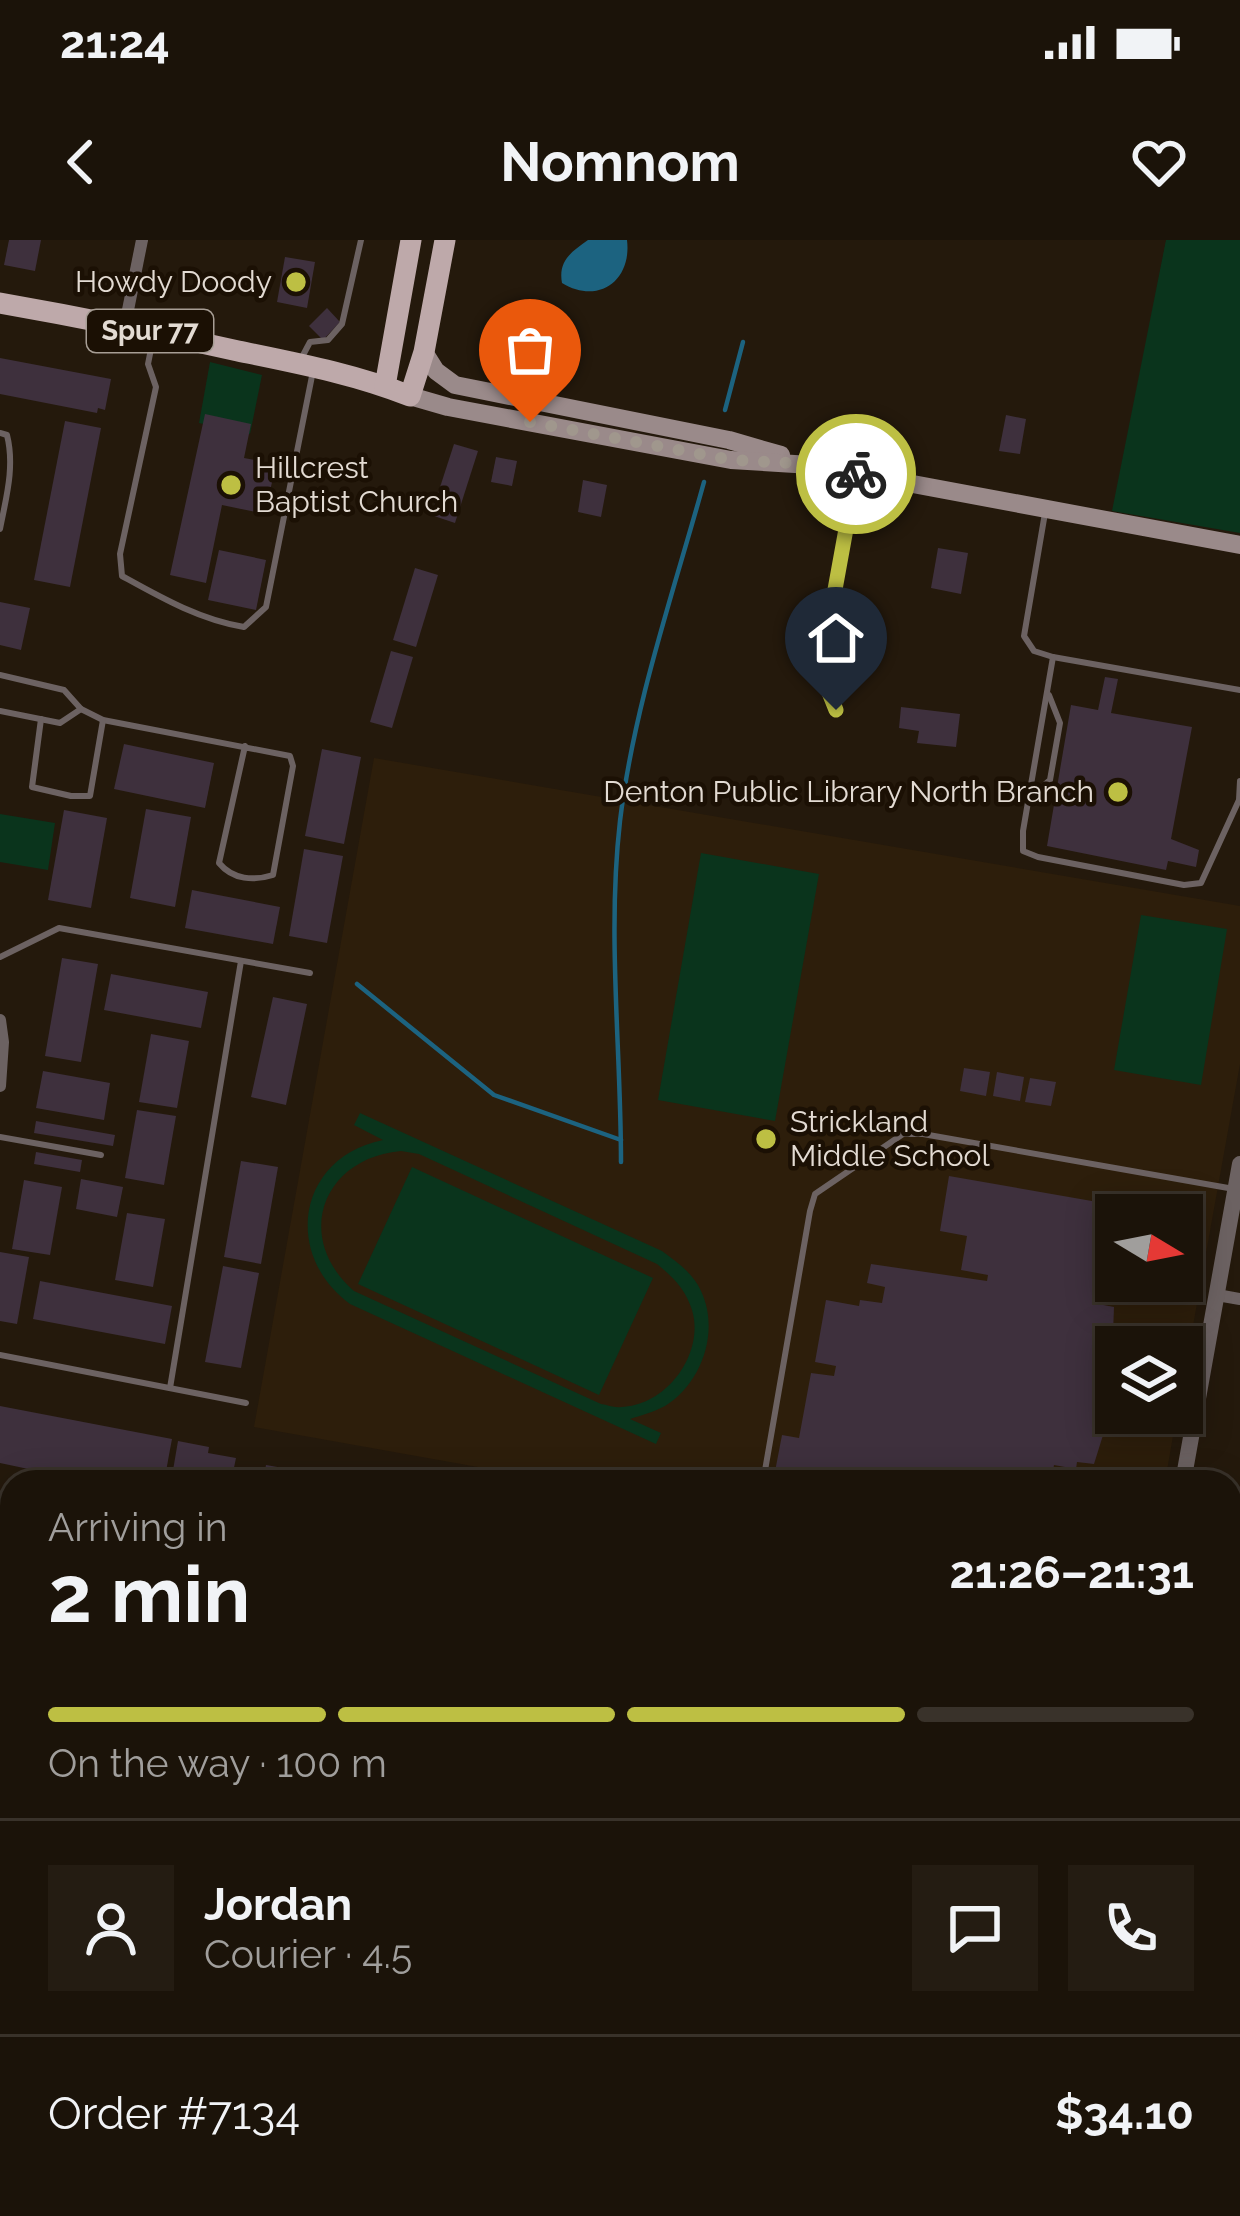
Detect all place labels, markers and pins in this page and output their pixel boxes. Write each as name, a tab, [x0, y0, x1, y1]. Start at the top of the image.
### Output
place label: Howdy Doody	[75, 264, 272, 299]
marker: Howdy Doody	[283, 269, 309, 295]
pin	[479, 299, 581, 422]
place label: Hillcrest Baptist Church	[255, 450, 458, 519]
marker: Hillcrest Baptist Church	[218, 472, 244, 498]
pin	[785, 587, 887, 710]
place label: Denton Public Library North Branch	[603, 774, 1094, 809]
marker: Denton Public Library North Branch	[1105, 779, 1131, 805]
place label: Strickland Middle School	[790, 1104, 990, 1173]
marker: Strickland Middle School	[753, 1126, 779, 1152]

